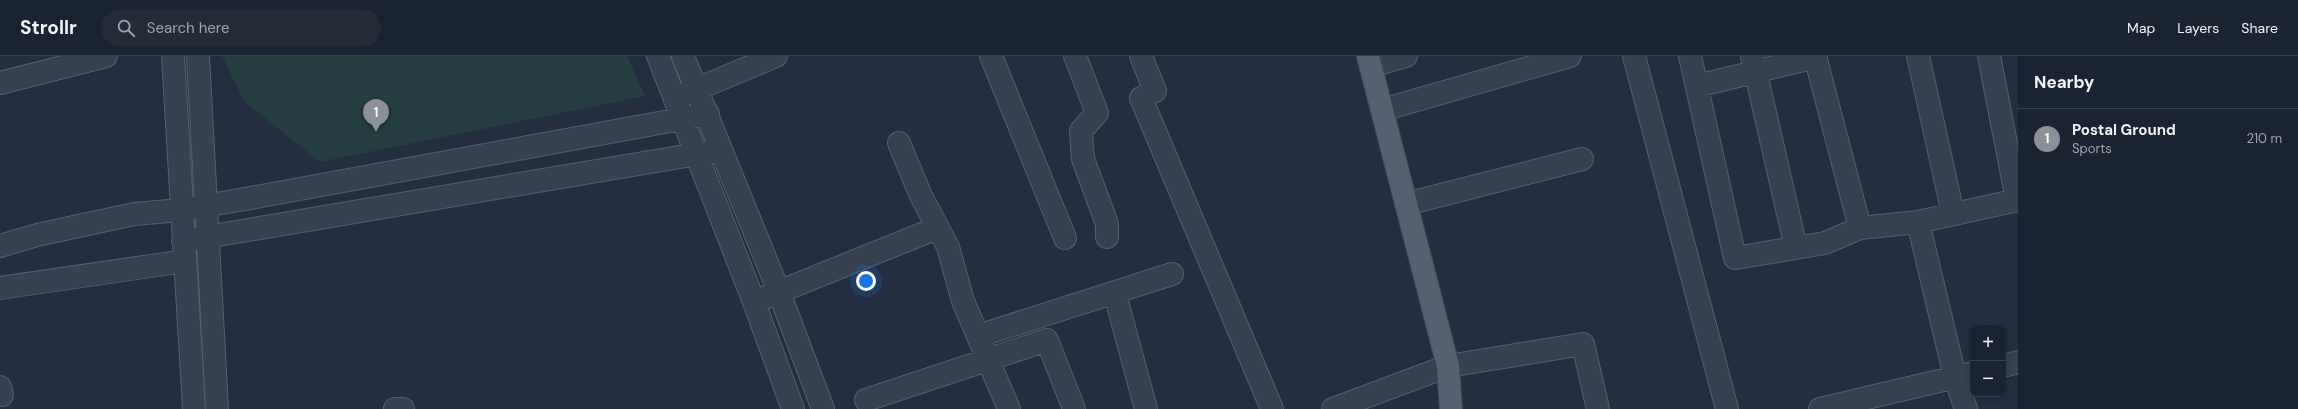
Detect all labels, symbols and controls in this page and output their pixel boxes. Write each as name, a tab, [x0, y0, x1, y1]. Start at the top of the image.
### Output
search box	[101, 10, 381, 46]
text: Strollr	[20, 15, 77, 40]
icon: search	[115, 17, 137, 39]
text: Search here	[147, 18, 230, 38]
text: Map	[2127, 19, 2155, 37]
text: Layers	[2177, 19, 2219, 37]
text: Share	[2241, 19, 2278, 37]
text: Nearby	[2034, 71, 2094, 93]
pin: 1	[363, 99, 389, 132]
text: Postal Ground	[2072, 120, 2176, 140]
text: 1	[2045, 130, 2049, 147]
text: 210 m	[2247, 130, 2282, 147]
text: Sports	[2072, 140, 2112, 157]
your location	[856, 271, 876, 291]
map controls	[1970, 325, 2006, 397]
button: +	[1970, 325, 2006, 361]
button: −	[1970, 361, 2006, 397]

